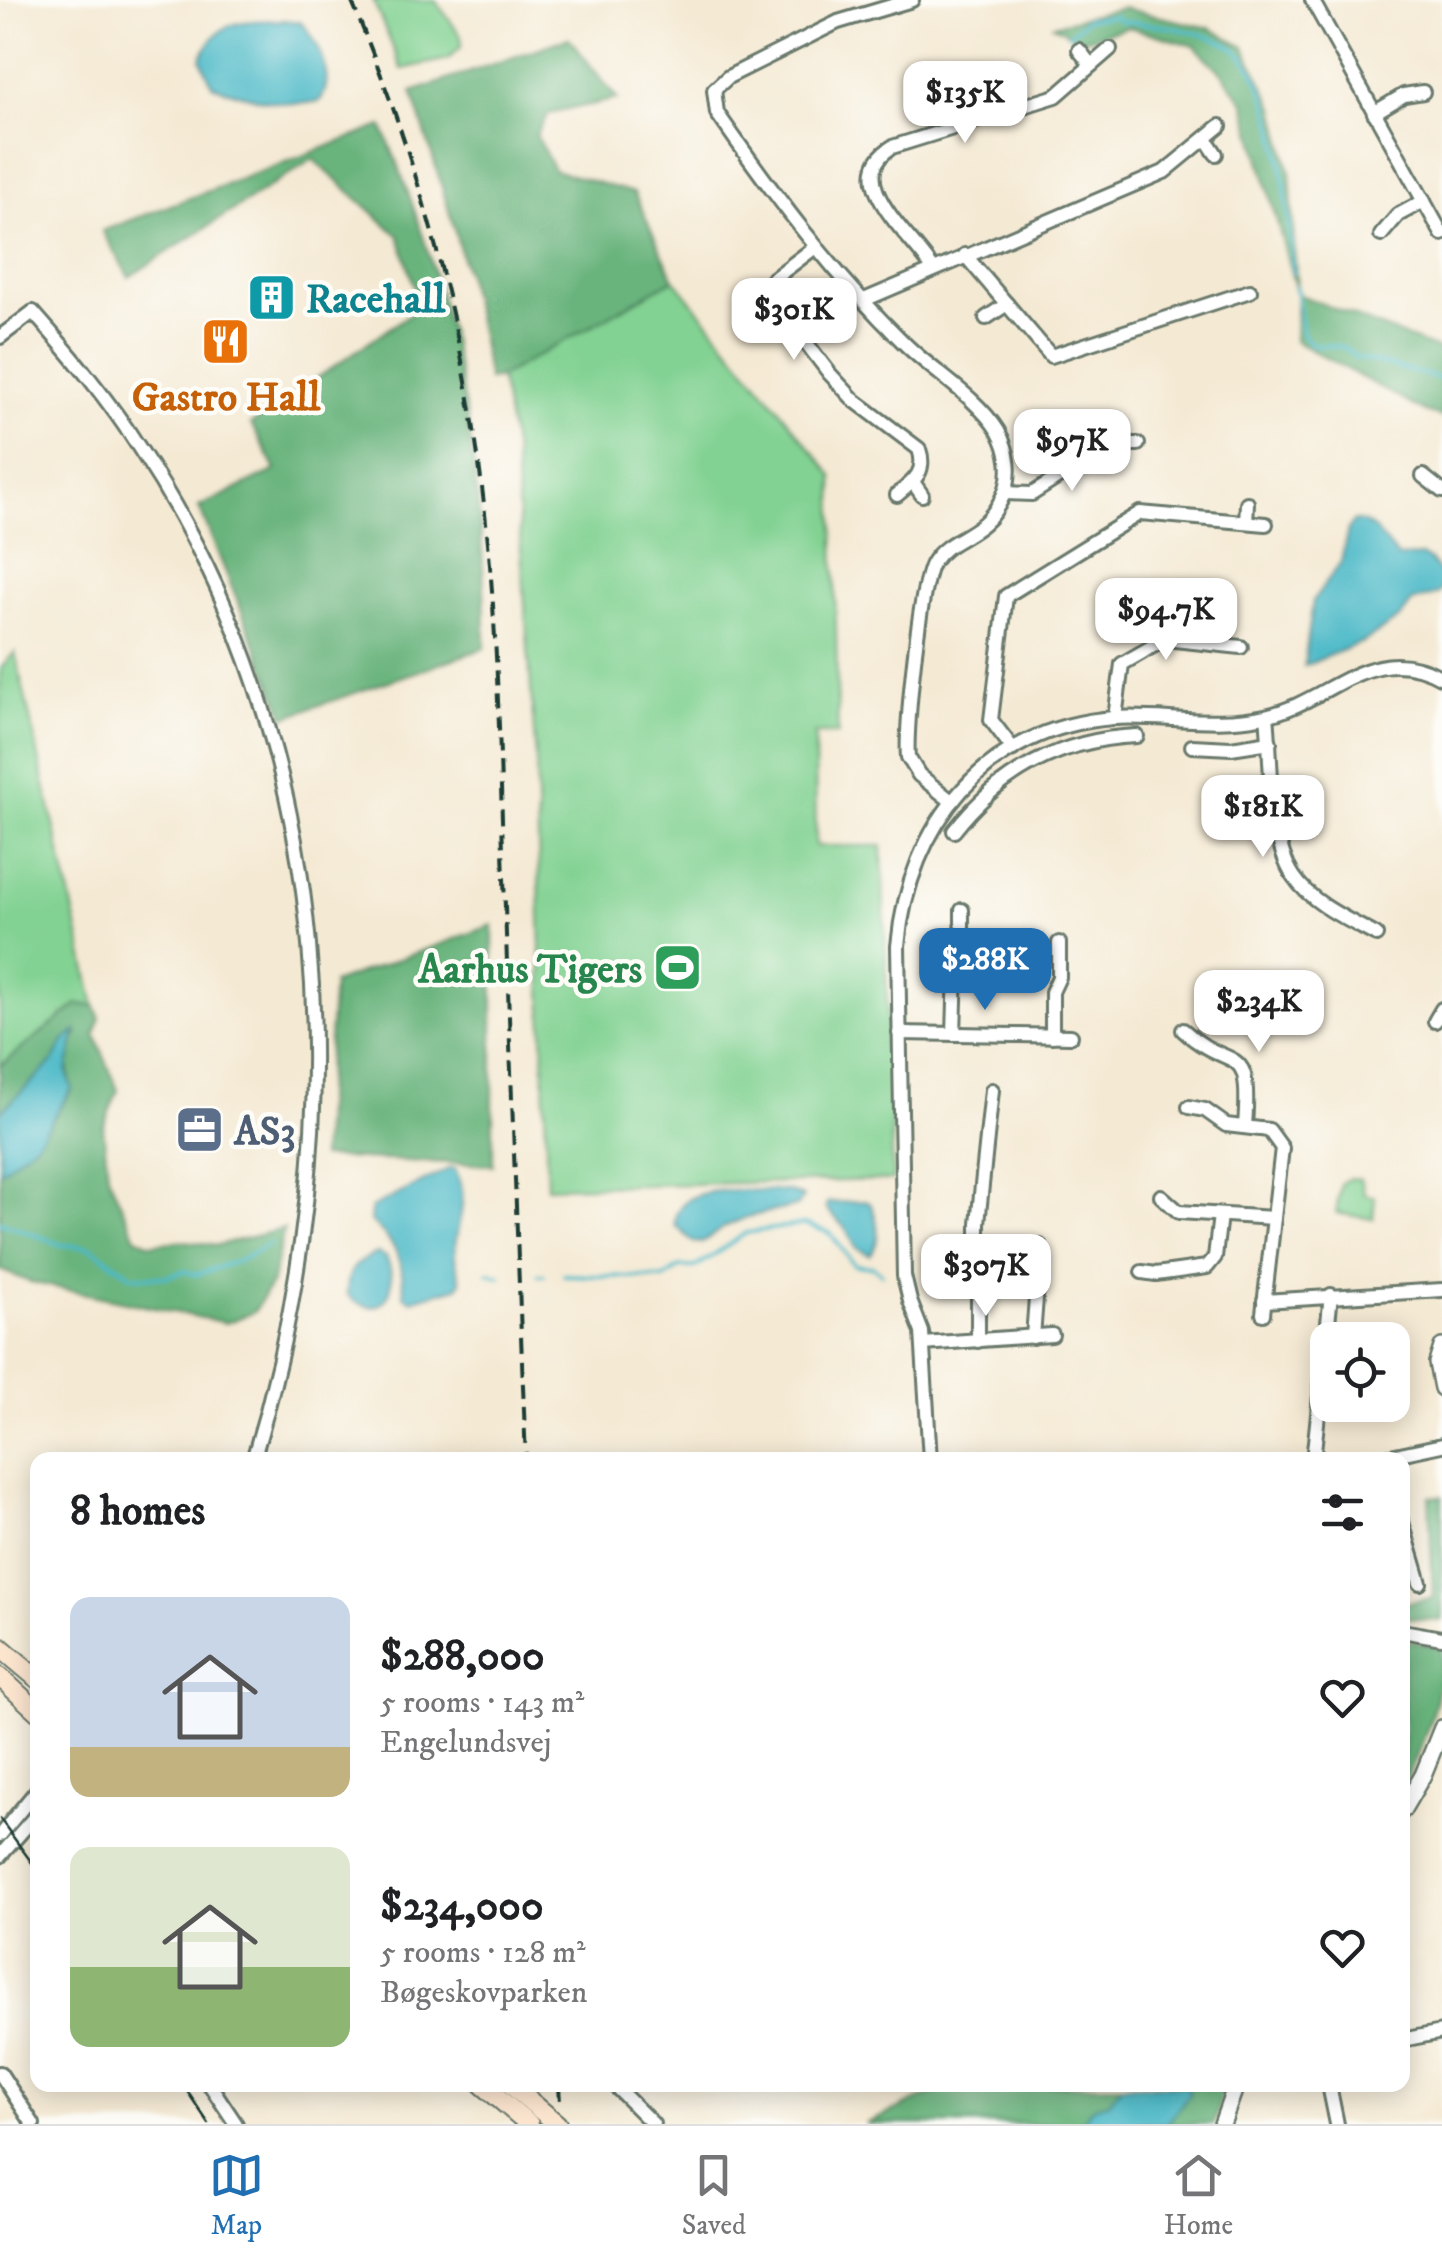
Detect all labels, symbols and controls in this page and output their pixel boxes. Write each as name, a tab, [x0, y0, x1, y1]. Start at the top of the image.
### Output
pin: $135K	[895, 61, 1035, 146]
text: $135K	[925, 73, 1005, 113]
building icon: Racehall	[245, 272, 297, 324]
place label: Racehall	[306, 276, 446, 326]
pin: $301K	[724, 278, 864, 363]
text: $301K	[754, 290, 834, 330]
restaurant icon: Gastro Hall	[200, 315, 252, 367]
place label: Gastro Hall	[132, 374, 321, 424]
pin: $97K	[1013, 409, 1131, 494]
text: $97K	[1036, 421, 1108, 461]
pin: $94.7K	[1085, 578, 1247, 663]
text: $94.7K	[1117, 590, 1215, 630]
pin: $181K	[1193, 775, 1333, 860]
text: $181K	[1223, 787, 1303, 827]
pin: $288K	[915, 928, 1055, 1013]
text: $288K	[941, 940, 1029, 980]
sports icon: Aarhus Tigers	[651, 942, 703, 994]
place label: Aarhus Tigers	[417, 946, 642, 996]
pin: $234K	[1189, 970, 1329, 1055]
text: $234K	[1216, 982, 1302, 1022]
office icon: AS3	[173, 1104, 225, 1156]
place label: AS3	[233, 1108, 295, 1158]
pin: $307K	[916, 1234, 1056, 1319]
text: $307K	[943, 1246, 1029, 1286]
map controls	[1310, 1322, 1410, 1422]
button: locate	[1310, 1322, 1410, 1422]
icon: filters	[1315, 1485, 1370, 1540]
text: 8 homes	[70, 1486, 205, 1538]
text: $288,000	[380, 1631, 545, 1683]
icon: home	[150, 1637, 270, 1757]
icon: heart	[1315, 1670, 1370, 1725]
text: 5 rooms · 143 m²	[380, 1683, 584, 1723]
text: Engelundsvej	[380, 1723, 551, 1763]
text: $234,000	[380, 1881, 544, 1933]
icon: home	[150, 1887, 270, 2007]
icon: heart	[1315, 1920, 1370, 1975]
text: 5 rooms · 128 m²	[380, 1933, 586, 1973]
text: Bøgeskovparken	[380, 1973, 588, 2013]
tab: Map	[209, 2148, 264, 2243]
tab: Saved	[682, 2148, 746, 2243]
tab: Home	[1164, 2148, 1233, 2243]

